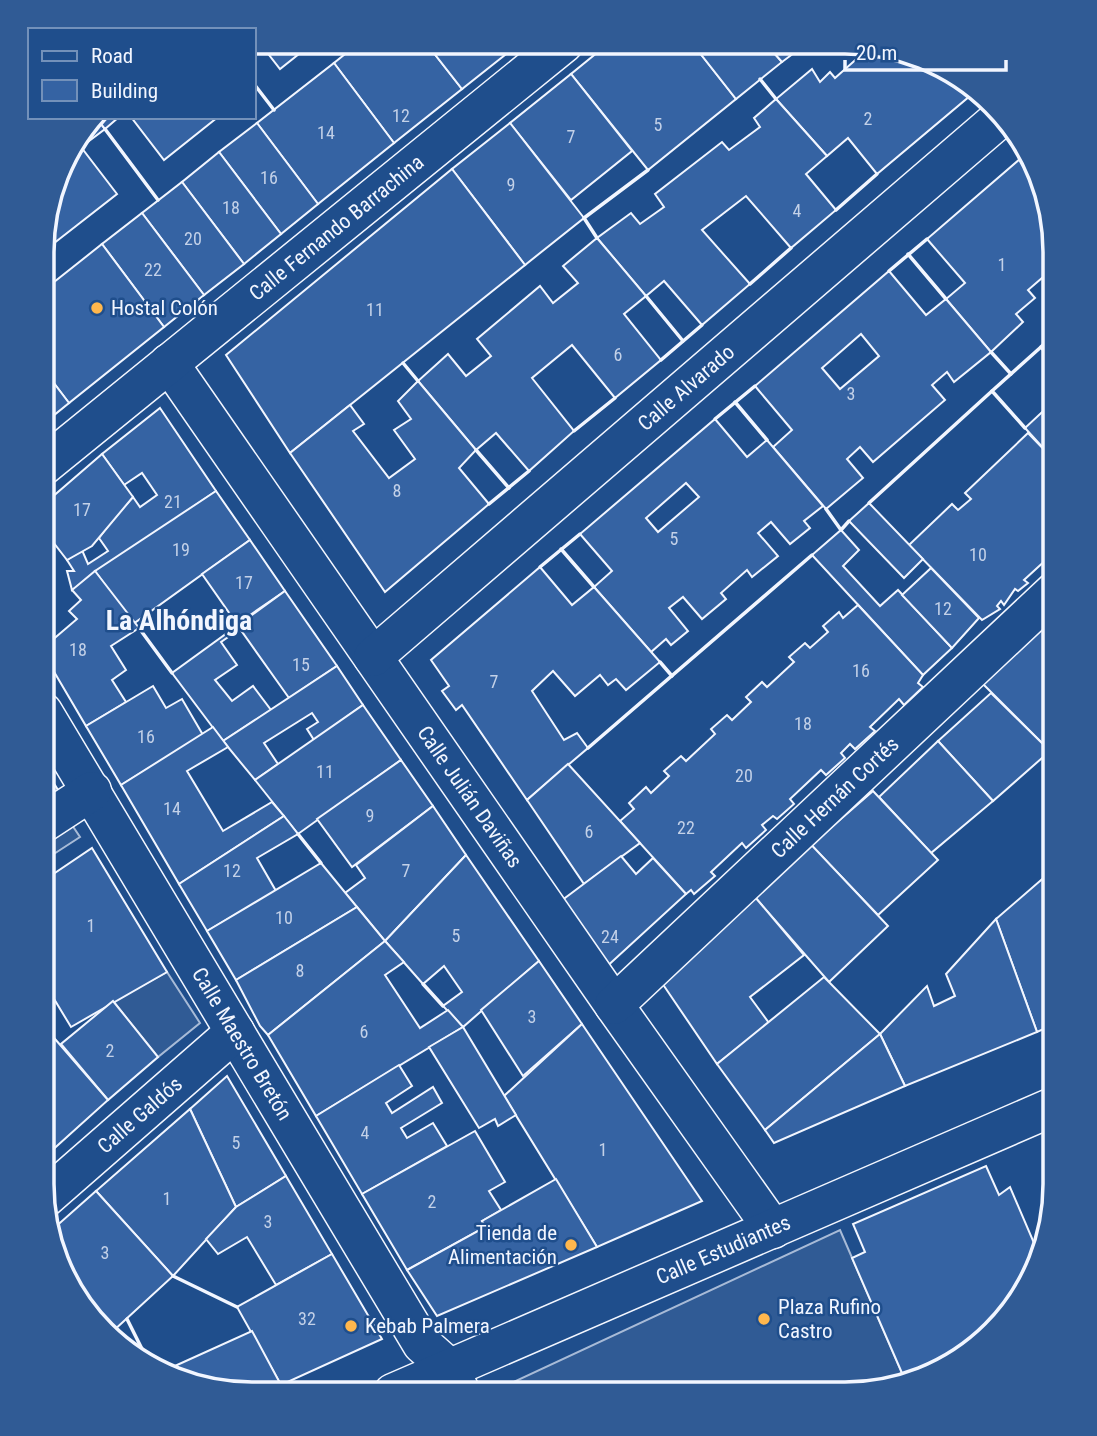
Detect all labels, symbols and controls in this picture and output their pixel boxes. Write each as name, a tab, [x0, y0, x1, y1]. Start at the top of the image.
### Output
legend	[28, 28, 256, 119]
scale bar	[845, 28, 1006, 72]
text: 20 m	[856, 41, 897, 65]
text: Road	[91, 44, 133, 68]
text: Building	[91, 79, 158, 103]
house number: 12	[392, 105, 410, 126]
house number: 2	[864, 108, 873, 129]
house number: 5	[654, 114, 663, 135]
house number: 14	[317, 122, 335, 143]
house number: 7	[567, 126, 576, 147]
street label: Calle Fernando Barrachina	[244, 150, 428, 306]
house number: 16	[260, 167, 278, 188]
house number: 9	[507, 174, 515, 195]
house number: 18	[222, 197, 240, 218]
house number: 4	[793, 200, 802, 221]
house number: 20	[184, 228, 202, 249]
house number: 1	[998, 254, 1006, 275]
house number: 22	[144, 259, 162, 280]
place label: Hostal Colón	[111, 296, 218, 320]
house number: 11	[366, 299, 384, 320]
marker: Hostal Colón	[89, 300, 105, 316]
street label: Calle Alvarado	[633, 340, 739, 436]
house number: 6	[614, 344, 622, 365]
house number: 3	[847, 383, 855, 404]
house number: 8	[393, 480, 401, 501]
house number: 21	[164, 491, 182, 512]
house number: 17	[73, 499, 91, 520]
house number: 5	[670, 528, 679, 549]
house number: 19	[172, 539, 190, 560]
house number: 10	[969, 544, 987, 565]
house number: 17	[235, 572, 253, 593]
house number: 12	[934, 598, 952, 619]
district label: La Alhóndiga	[106, 604, 252, 637]
house number: 18	[69, 639, 87, 660]
house number: 15	[292, 654, 310, 675]
house number: 16	[852, 660, 870, 681]
house number: 7	[490, 671, 499, 692]
house number: 18	[794, 713, 812, 734]
street label: Calle Julián Daviñas	[412, 722, 527, 872]
house number: 16	[137, 726, 155, 747]
street label: Calle Hernán Cortés	[766, 732, 904, 863]
house number: 11	[316, 761, 334, 782]
house number: 20	[735, 765, 753, 786]
house number: 14	[163, 798, 181, 819]
house number: 9	[366, 805, 374, 826]
house number: 22	[677, 817, 695, 838]
house number: 6	[585, 821, 593, 842]
house number: 12	[223, 860, 241, 881]
house number: 7	[402, 860, 411, 881]
house number: 10	[275, 907, 293, 928]
house number: 1	[87, 915, 95, 936]
house number: 5	[452, 925, 461, 946]
house number: 24	[601, 926, 619, 947]
house number: 8	[296, 960, 304, 981]
street label: Calle Maestro Bretón	[187, 963, 297, 1125]
house number: 3	[528, 1006, 536, 1027]
house number: 6	[360, 1021, 368, 1042]
house number: 2	[106, 1040, 115, 1061]
street label: Calle Galdós	[93, 1072, 187, 1158]
house number: 4	[361, 1122, 370, 1143]
house number: 5	[232, 1132, 241, 1153]
house number: 1	[599, 1139, 607, 1160]
house number: 1	[163, 1188, 171, 1209]
house number: 2	[428, 1191, 437, 1212]
street label: Calle Estudiantes	[653, 1210, 794, 1289]
house number: 3	[264, 1211, 272, 1232]
place label: Tienda de Alimentación	[448, 1221, 557, 1269]
marker: Tienda de Alimentación	[563, 1237, 579, 1253]
house number: 3	[101, 1242, 109, 1263]
place label: Plaza Rufino Castro	[778, 1295, 881, 1343]
house number: 32	[298, 1308, 316, 1329]
marker: Plaza Rufino Castro	[756, 1311, 772, 1327]
place label: Kebab Palmera	[365, 1314, 490, 1338]
marker: Kebab Palmera	[343, 1318, 359, 1334]

